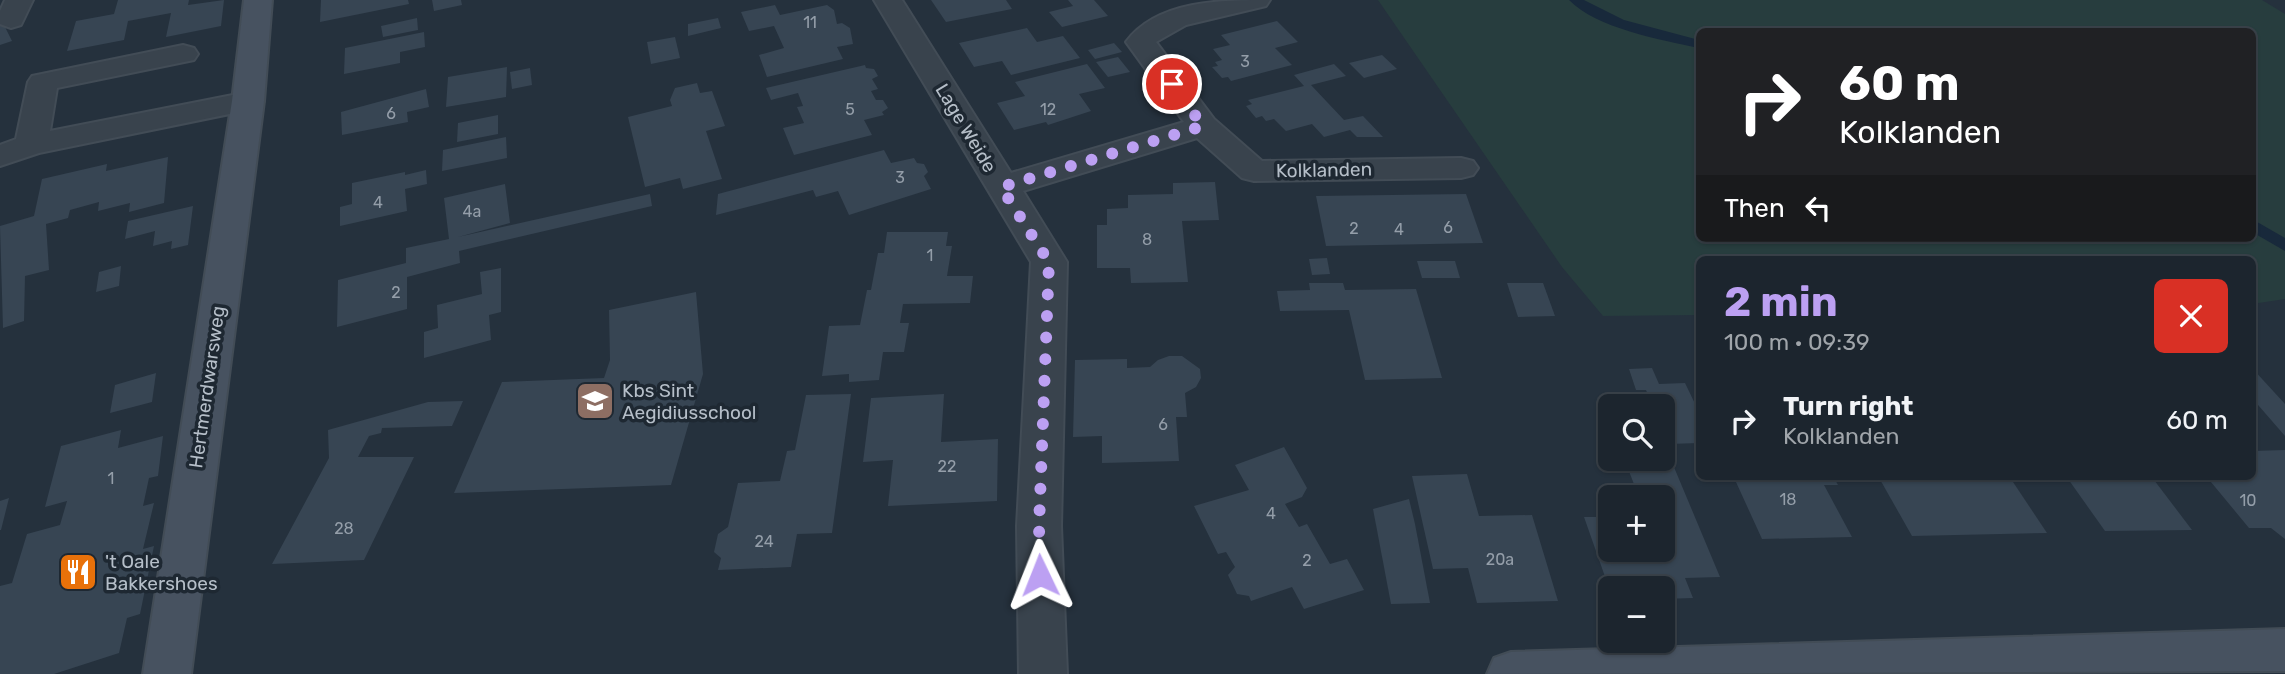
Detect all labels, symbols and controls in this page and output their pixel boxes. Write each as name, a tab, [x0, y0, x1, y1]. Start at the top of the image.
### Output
house number: 11	[803, 13, 817, 32]
house number: 3	[1240, 52, 1250, 71]
pin	[1142, 54, 1202, 114]
text: 60 m	[1839, 54, 1960, 112]
icon: right	[1724, 56, 1815, 147]
icon: arrive	[1153, 65, 1191, 103]
street label: Lage Weide	[931, 79, 1001, 177]
house number: 5	[845, 100, 855, 119]
house number: 12	[1040, 100, 1056, 119]
house number: 6	[386, 104, 396, 123]
text: Kolklanden	[1839, 113, 2001, 151]
street label: Kolklanden	[1276, 158, 1372, 182]
house number: 3	[895, 168, 905, 187]
icon: left	[1799, 189, 1837, 227]
house number: 4	[373, 193, 383, 212]
text: Then	[1724, 193, 1785, 224]
house number: 4a	[463, 202, 481, 221]
house number: 6	[1443, 218, 1453, 237]
house number: 2	[1349, 219, 1359, 238]
house number: 4	[1394, 220, 1404, 239]
house number: 8	[1142, 230, 1152, 249]
house number: 1	[927, 246, 933, 265]
text: 2 min	[1724, 277, 1838, 327]
button: close	[2154, 279, 2228, 353]
house number: 2	[391, 283, 401, 302]
street label: Hertmerdwarsweg	[184, 304, 230, 470]
text: 100 m · 09:39	[1724, 328, 1870, 356]
place label: Kbs Sint Aegidiusschool	[622, 379, 756, 424]
school or university icon: Kbs Sint Aegidiusschool	[574, 380, 616, 422]
text: Turn right	[1783, 391, 1913, 422]
map controls	[1598, 394, 1675, 653]
button: search	[1598, 394, 1675, 471]
icon: right	[1724, 402, 1762, 440]
text: 60 m	[2166, 405, 2228, 436]
house number: 6	[1158, 415, 1168, 434]
text: Kolklanden	[1783, 422, 1900, 450]
house number: 22	[938, 457, 956, 476]
house number: 1	[108, 469, 114, 488]
button: +	[1598, 485, 1675, 562]
house number: 18	[1779, 490, 1797, 509]
house number: 10	[2239, 491, 2257, 510]
house number: 4	[1266, 504, 1276, 523]
house number: 28	[334, 519, 354, 538]
house number: 24	[754, 532, 774, 551]
position arrow	[1003, 538, 1077, 612]
place label: 't Oale Bakkershoes	[105, 550, 218, 595]
house number: 20a	[1486, 550, 1514, 569]
restaurant icon: 't Oale Bakkershoes	[57, 551, 99, 593]
house number: 2	[1302, 551, 1312, 570]
button: −	[1598, 576, 1675, 653]

